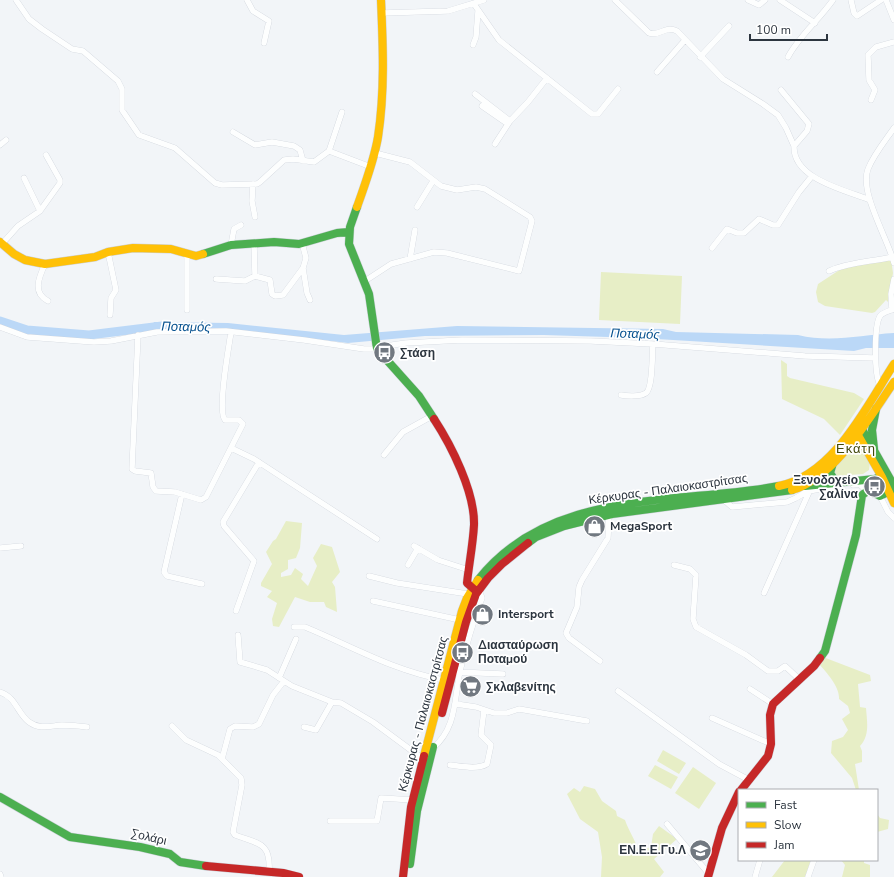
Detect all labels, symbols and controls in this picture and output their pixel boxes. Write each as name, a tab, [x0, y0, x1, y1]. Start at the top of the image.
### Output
scale bar	[750, 16, 827, 42]
text: 100 m	[756, 22, 791, 38]
water label: Ποταμός	[161, 318, 212, 336]
water label: Ποταμός	[610, 324, 661, 344]
bus stop icon: Στάση	[372, 340, 398, 366]
place label: Στάση	[400, 345, 435, 361]
district label: Εκάτη	[836, 440, 876, 458]
street label: Κέρκυρας - Παλαιοκαστρίτσας	[587, 470, 749, 508]
place label: Ξενοδοχείο Σαλίνα	[793, 472, 859, 502]
bus stop icon: Ξενοδοχείο Σαλίνα	[861, 474, 887, 500]
shop icon: MegaSport	[581, 513, 607, 539]
place label: MegaSport	[610, 518, 672, 534]
shop icon: Intersport	[469, 601, 495, 627]
place label: Intersport	[498, 606, 554, 622]
street label: Κέρκυρας - Παλαιοκαστρίτσας	[395, 634, 452, 794]
place label: Διασταύρωση Ποταμού	[478, 637, 558, 667]
bus stop icon: Διασταύρωση Ποταμού	[450, 639, 476, 665]
supermarket icon: Σκλαβενίτης	[457, 674, 483, 700]
place label: Σκλαβενίτης	[486, 679, 556, 695]
legend	[738, 789, 878, 861]
text: Fast	[774, 797, 797, 813]
text: Slow	[774, 817, 802, 833]
street label: Σολάρι	[130, 825, 169, 849]
school or university icon: ΕΝ.Ε.Ε.Γυ.Λ	[688, 837, 714, 863]
text: Jam	[773, 837, 795, 853]
place label: ΕΝ.Ε.Ε.Γυ.Λ	[619, 842, 686, 858]

